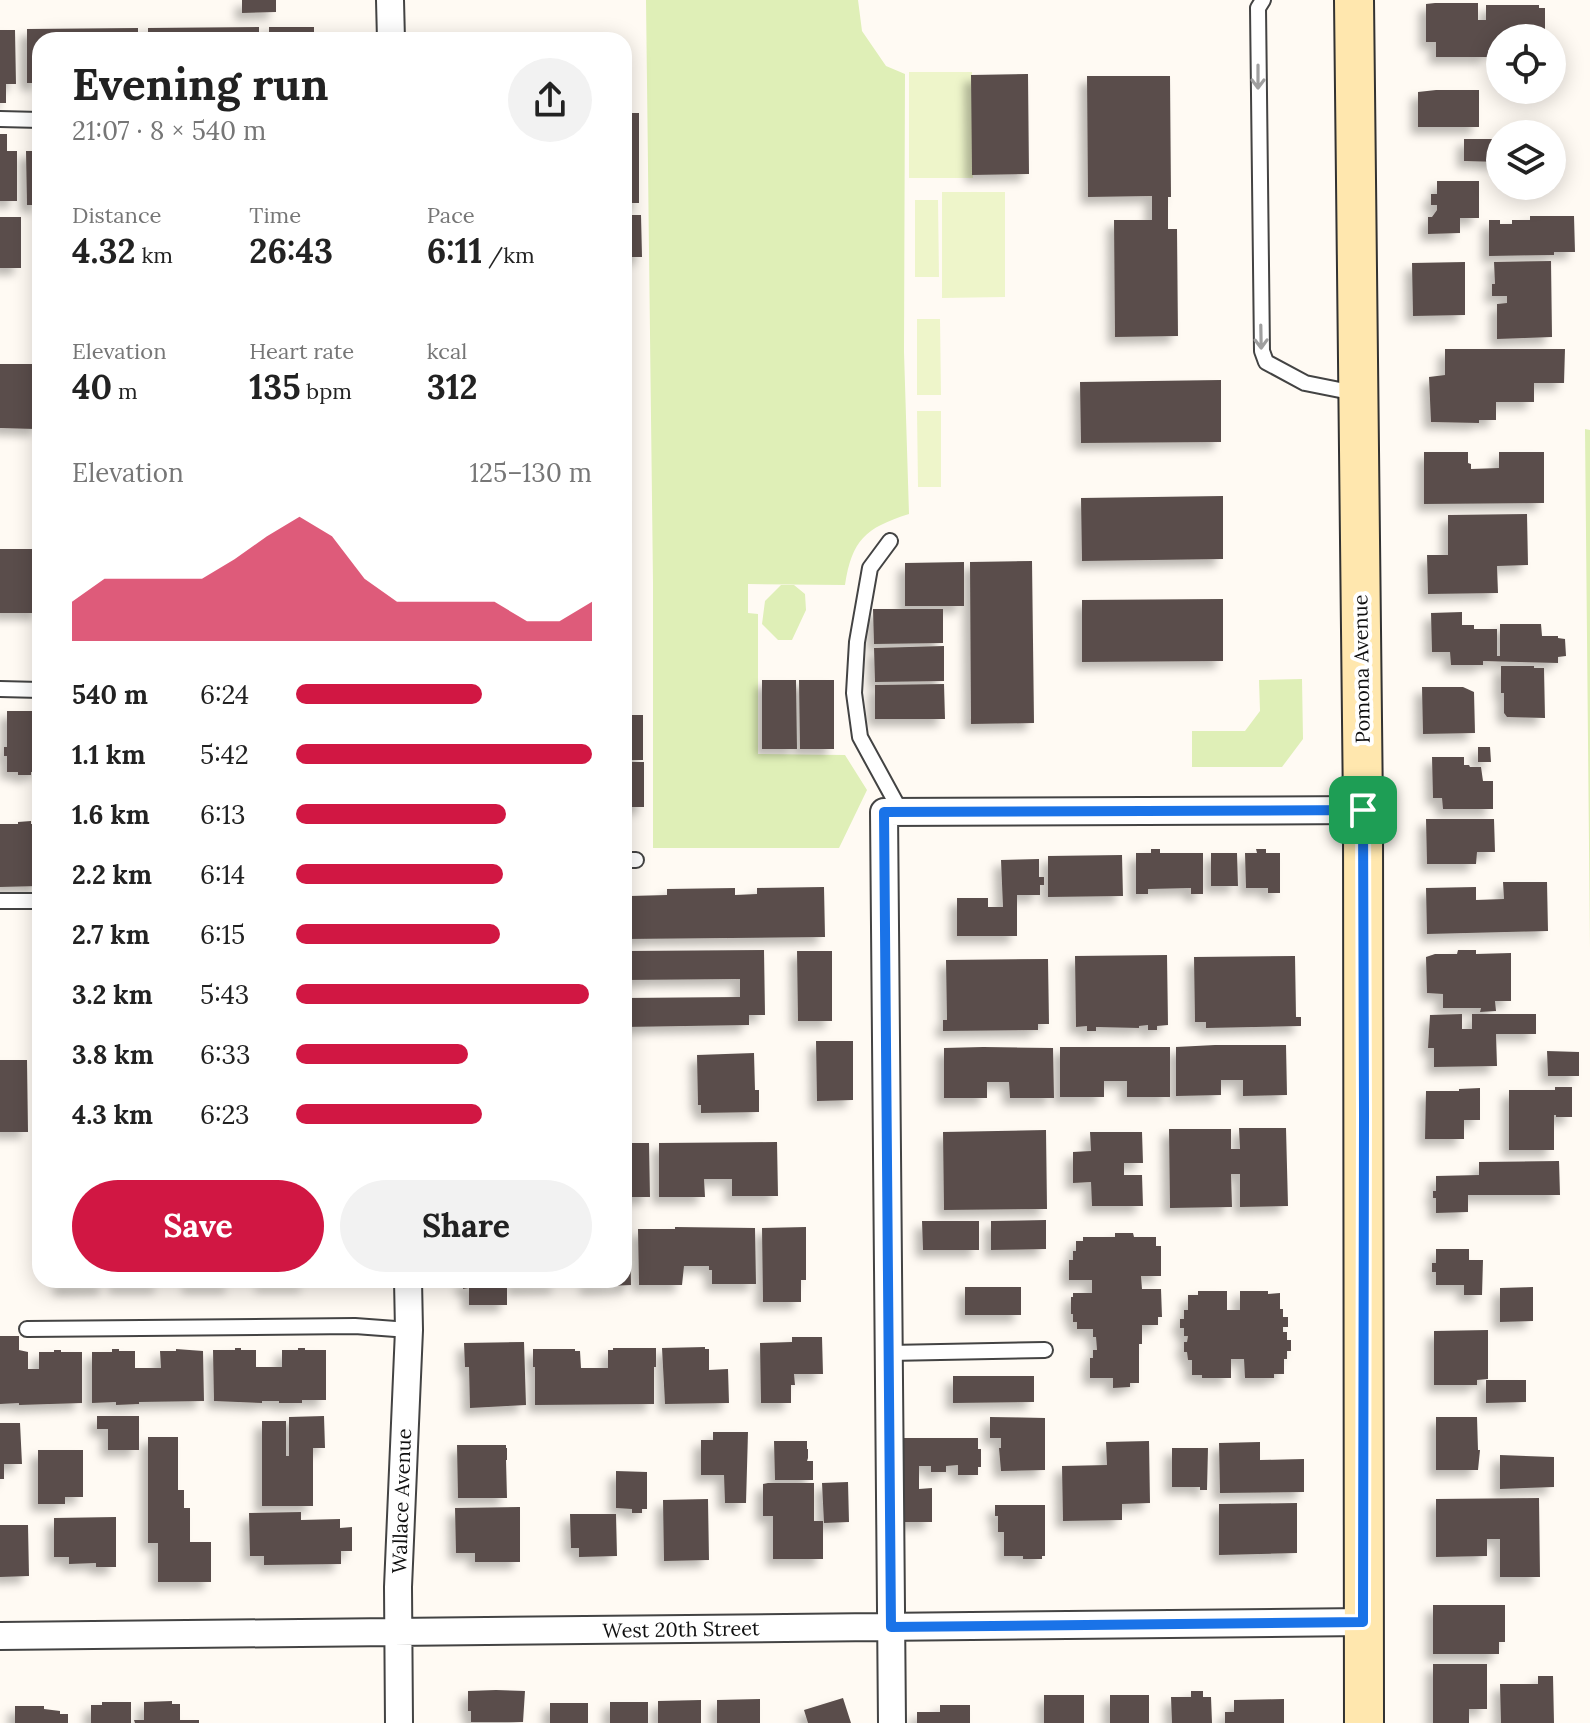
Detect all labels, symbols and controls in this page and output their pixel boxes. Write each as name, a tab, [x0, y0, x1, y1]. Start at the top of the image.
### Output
map controls	[1486, 24, 1566, 200]
button: locate	[1486, 24, 1566, 104]
text: Evening run	[72, 56, 329, 112]
button: share	[508, 58, 592, 142]
one-way arrow	[1250, 63, 1266, 90]
text: 21:07 · 8 × 540 m	[72, 114, 266, 147]
button: layers	[1486, 120, 1566, 200]
text: Distance	[72, 201, 162, 229]
text: Time	[249, 201, 301, 229]
text: Pace	[427, 201, 475, 229]
text: 4.32	[72, 229, 136, 272]
text: 26:43	[249, 229, 333, 272]
text: 6:11	[427, 229, 482, 272]
text: km	[136, 241, 173, 269]
text: /km	[482, 241, 535, 269]
one-way arrow	[1254, 323, 1269, 350]
text: Elevation	[72, 337, 167, 365]
text: Heart rate	[249, 337, 354, 365]
text: kcal	[427, 337, 467, 365]
text: 40	[72, 365, 112, 408]
text: 135	[249, 365, 301, 408]
text: 312	[427, 365, 478, 408]
text: m	[112, 377, 138, 405]
text: bpm	[301, 377, 352, 405]
text: Elevation	[72, 456, 184, 489]
text: 125–130 m	[470, 456, 592, 489]
street label: Pomona Avenue	[1347, 594, 1375, 744]
text: 540 m	[72, 678, 148, 711]
text: 6:24	[200, 678, 249, 711]
text: 1.1 km	[72, 738, 145, 771]
text: 5:42	[200, 738, 249, 771]
pin	[1329, 776, 1397, 844]
icon: arrive	[1341, 788, 1385, 832]
text: 1.6 km	[72, 798, 150, 831]
text: 6:13	[200, 798, 245, 831]
text: 2.2 km	[72, 858, 152, 891]
text: 6:14	[200, 858, 245, 891]
text: 2.7 km	[72, 918, 150, 951]
text: 6:15	[200, 918, 245, 951]
text: 3.2 km	[72, 978, 153, 1011]
text: 5:43	[200, 978, 249, 1011]
text: 3.8 km	[72, 1038, 154, 1071]
text: 6:33	[200, 1038, 251, 1071]
text: 4.3 km	[72, 1098, 153, 1131]
text: 6:23	[200, 1098, 250, 1131]
button: Save	[72, 1180, 324, 1272]
button: Share	[340, 1180, 592, 1272]
street label: Wallace Avenue	[386, 1428, 416, 1574]
street label: West 20th Street	[602, 1615, 760, 1643]

